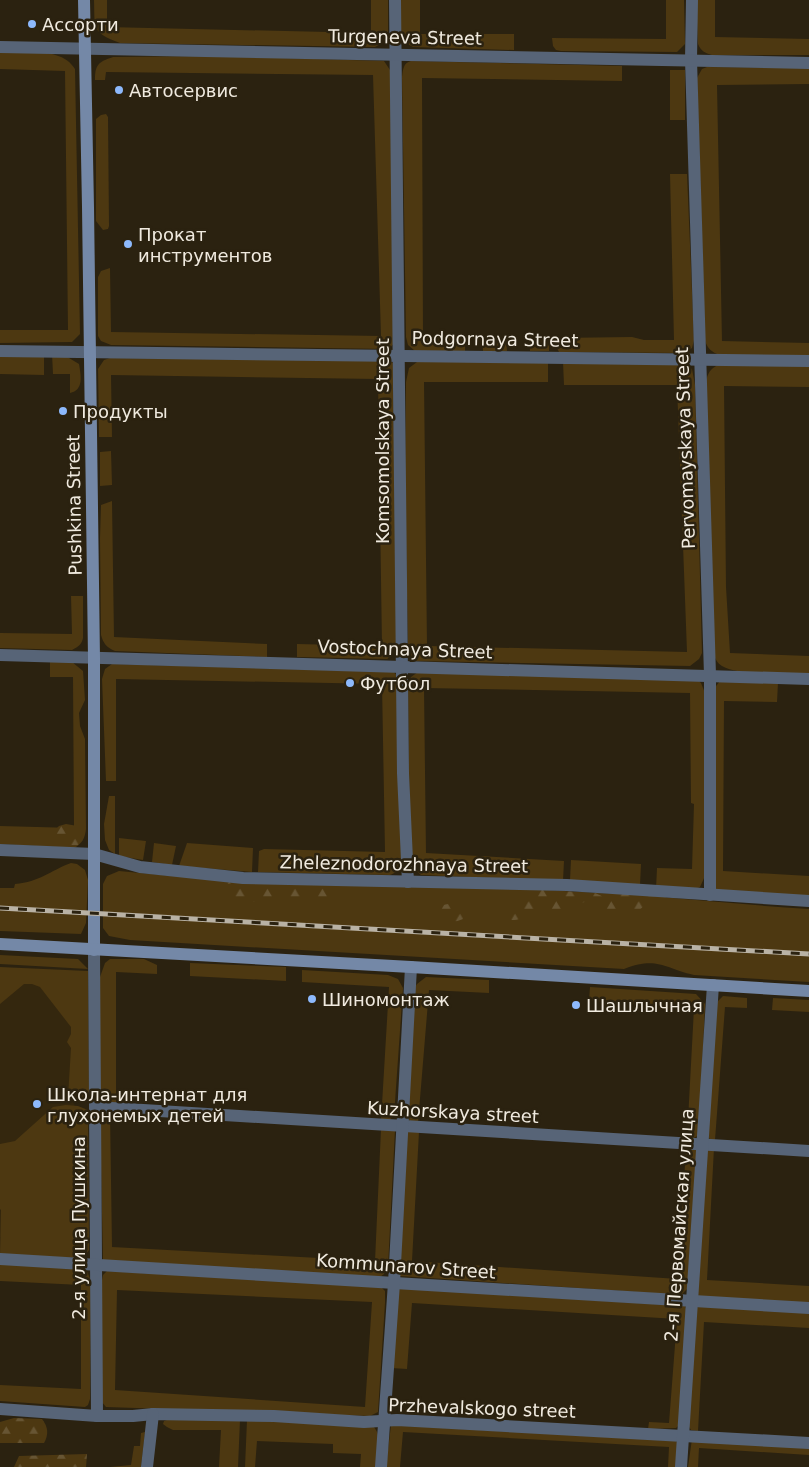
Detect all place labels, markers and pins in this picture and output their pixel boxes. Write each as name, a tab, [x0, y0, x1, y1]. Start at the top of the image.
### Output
place label: Ассорти	[42, 14, 119, 35]
marker: Ассорти	[26, 18, 38, 30]
place label: Автосервис	[129, 80, 238, 101]
marker: Автосервис	[113, 84, 125, 96]
place label: Прокат инструментов	[138, 224, 272, 266]
marker: Прокат инструментов	[122, 238, 134, 250]
place label: Продукты	[73, 401, 168, 422]
marker: Продукты	[57, 405, 69, 417]
place label: Футбол	[360, 673, 430, 694]
marker: Футбол	[344, 677, 356, 689]
place label: Шиномонтаж	[322, 989, 450, 1010]
marker: Шиномонтаж	[306, 993, 318, 1005]
place label: Шашлычная	[586, 995, 703, 1016]
marker: Шашлычная	[570, 999, 582, 1011]
place label: Школа-интернат для глухонемых детей	[47, 1084, 247, 1126]
marker: Школа-интернат для глухонемых детей	[31, 1098, 43, 1110]

